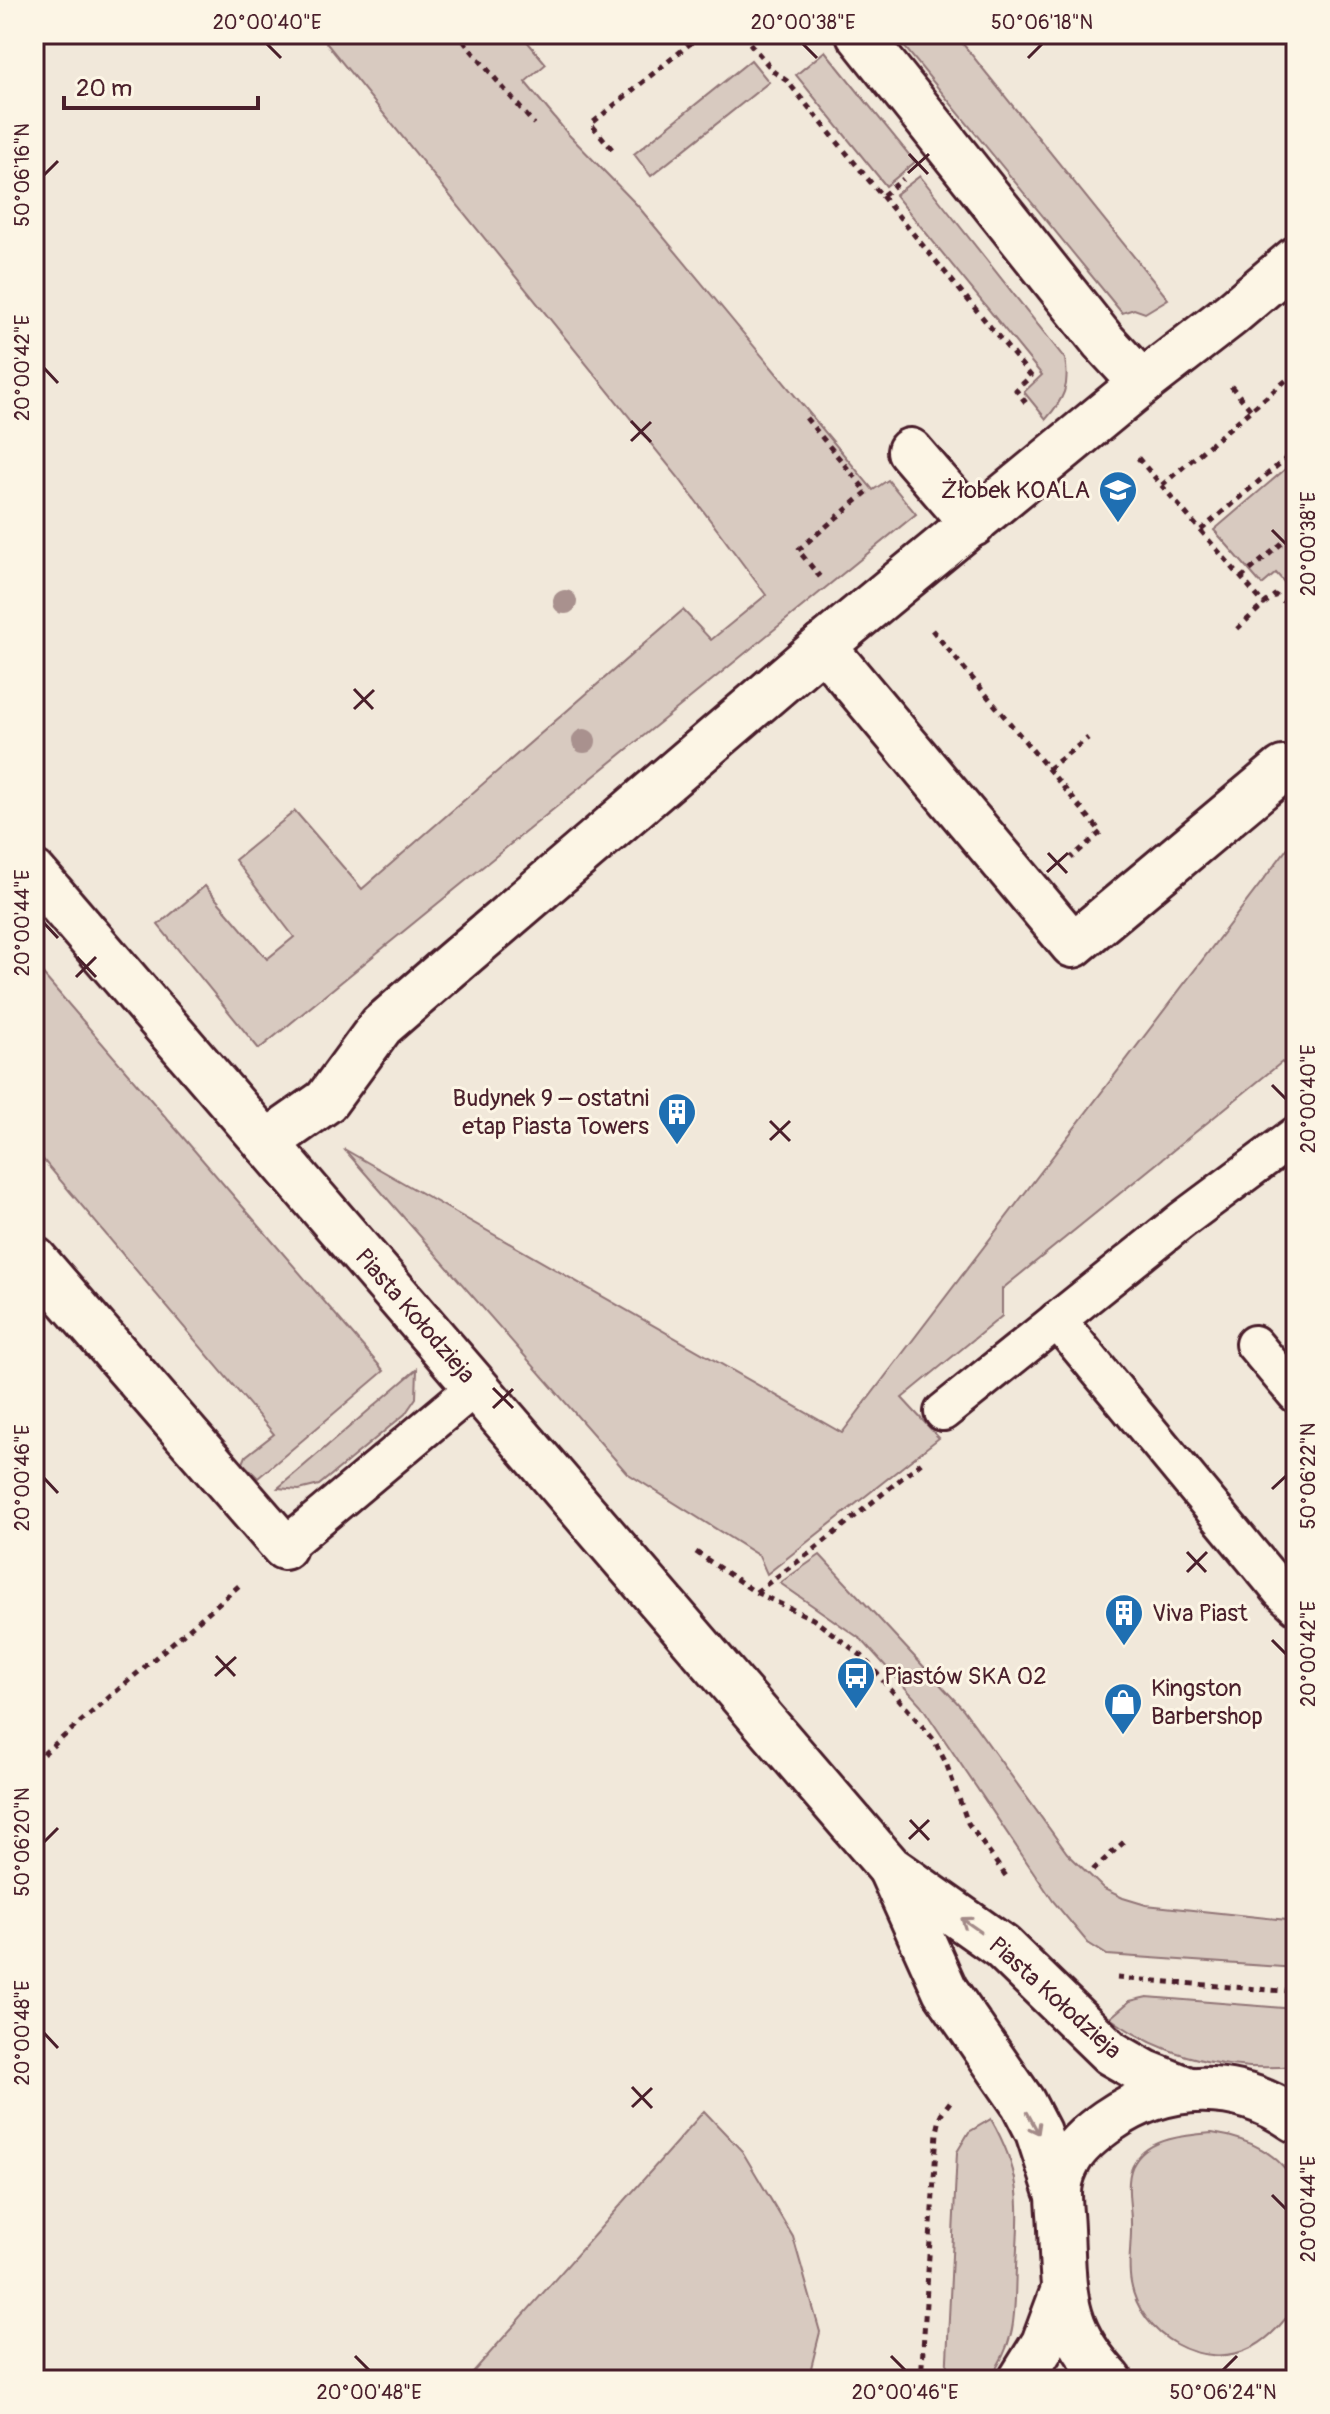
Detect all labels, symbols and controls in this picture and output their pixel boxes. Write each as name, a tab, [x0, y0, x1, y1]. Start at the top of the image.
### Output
text: 20°00'40"E	[213, 10, 321, 35]
text: 20°00'38"E	[751, 10, 855, 35]
text: 50°06'18"N	[991, 10, 1093, 35]
scale bar	[64, 60, 258, 110]
text: 20 m	[76, 74, 132, 103]
text: 50°06'16"N	[10, 123, 35, 227]
text: 20°00'42"E	[10, 315, 35, 421]
school or university icon: Żłobek KOALA	[1097, 469, 1139, 524]
place label: Żłobek KOALA	[941, 476, 1090, 505]
text: 20°00'38"E	[1296, 492, 1321, 596]
text: 20°00'44"E	[10, 870, 35, 976]
text: 20°00'40"E	[1296, 1045, 1321, 1153]
place label: Budynek 9 – ostatni etap Piasta Towers	[453, 1084, 649, 1141]
building icon: Budynek 9 – ostatni etap Piasta Towers	[656, 1091, 698, 1146]
street label: Piasta Kołodzieja	[349, 1243, 481, 1389]
text: 50°06'22"N	[1296, 1423, 1321, 1529]
text: 20°00'46"E	[10, 1425, 35, 1531]
building icon: Viva Piast	[1103, 1592, 1145, 1647]
place label: Viva Piast	[1152, 1599, 1248, 1628]
text: 20°00'42"E	[1296, 1601, 1321, 1707]
bus stop icon: Piastów SKA 02	[835, 1655, 877, 1710]
place label: Piastów SKA 02	[884, 1662, 1047, 1691]
place label: Kingston Barbershop	[1151, 1674, 1263, 1731]
shop icon: Kingston Barbershop	[1102, 1681, 1144, 1736]
text: 50°06'20"N	[10, 1788, 35, 1897]
one-way arrow	[960, 1917, 982, 1933]
street label: Piasta Kołodzieja	[983, 1931, 1127, 2065]
text: 20°00'48"E	[10, 1980, 35, 2086]
one-way arrow	[1026, 2111, 1042, 2135]
text: 20°00'44"E	[1296, 2156, 1321, 2262]
text: 20°00'48"E	[316, 2380, 422, 2405]
text: 20°00'46"E	[852, 2380, 958, 2405]
text: 50°06'24"N	[1170, 2380, 1276, 2405]

